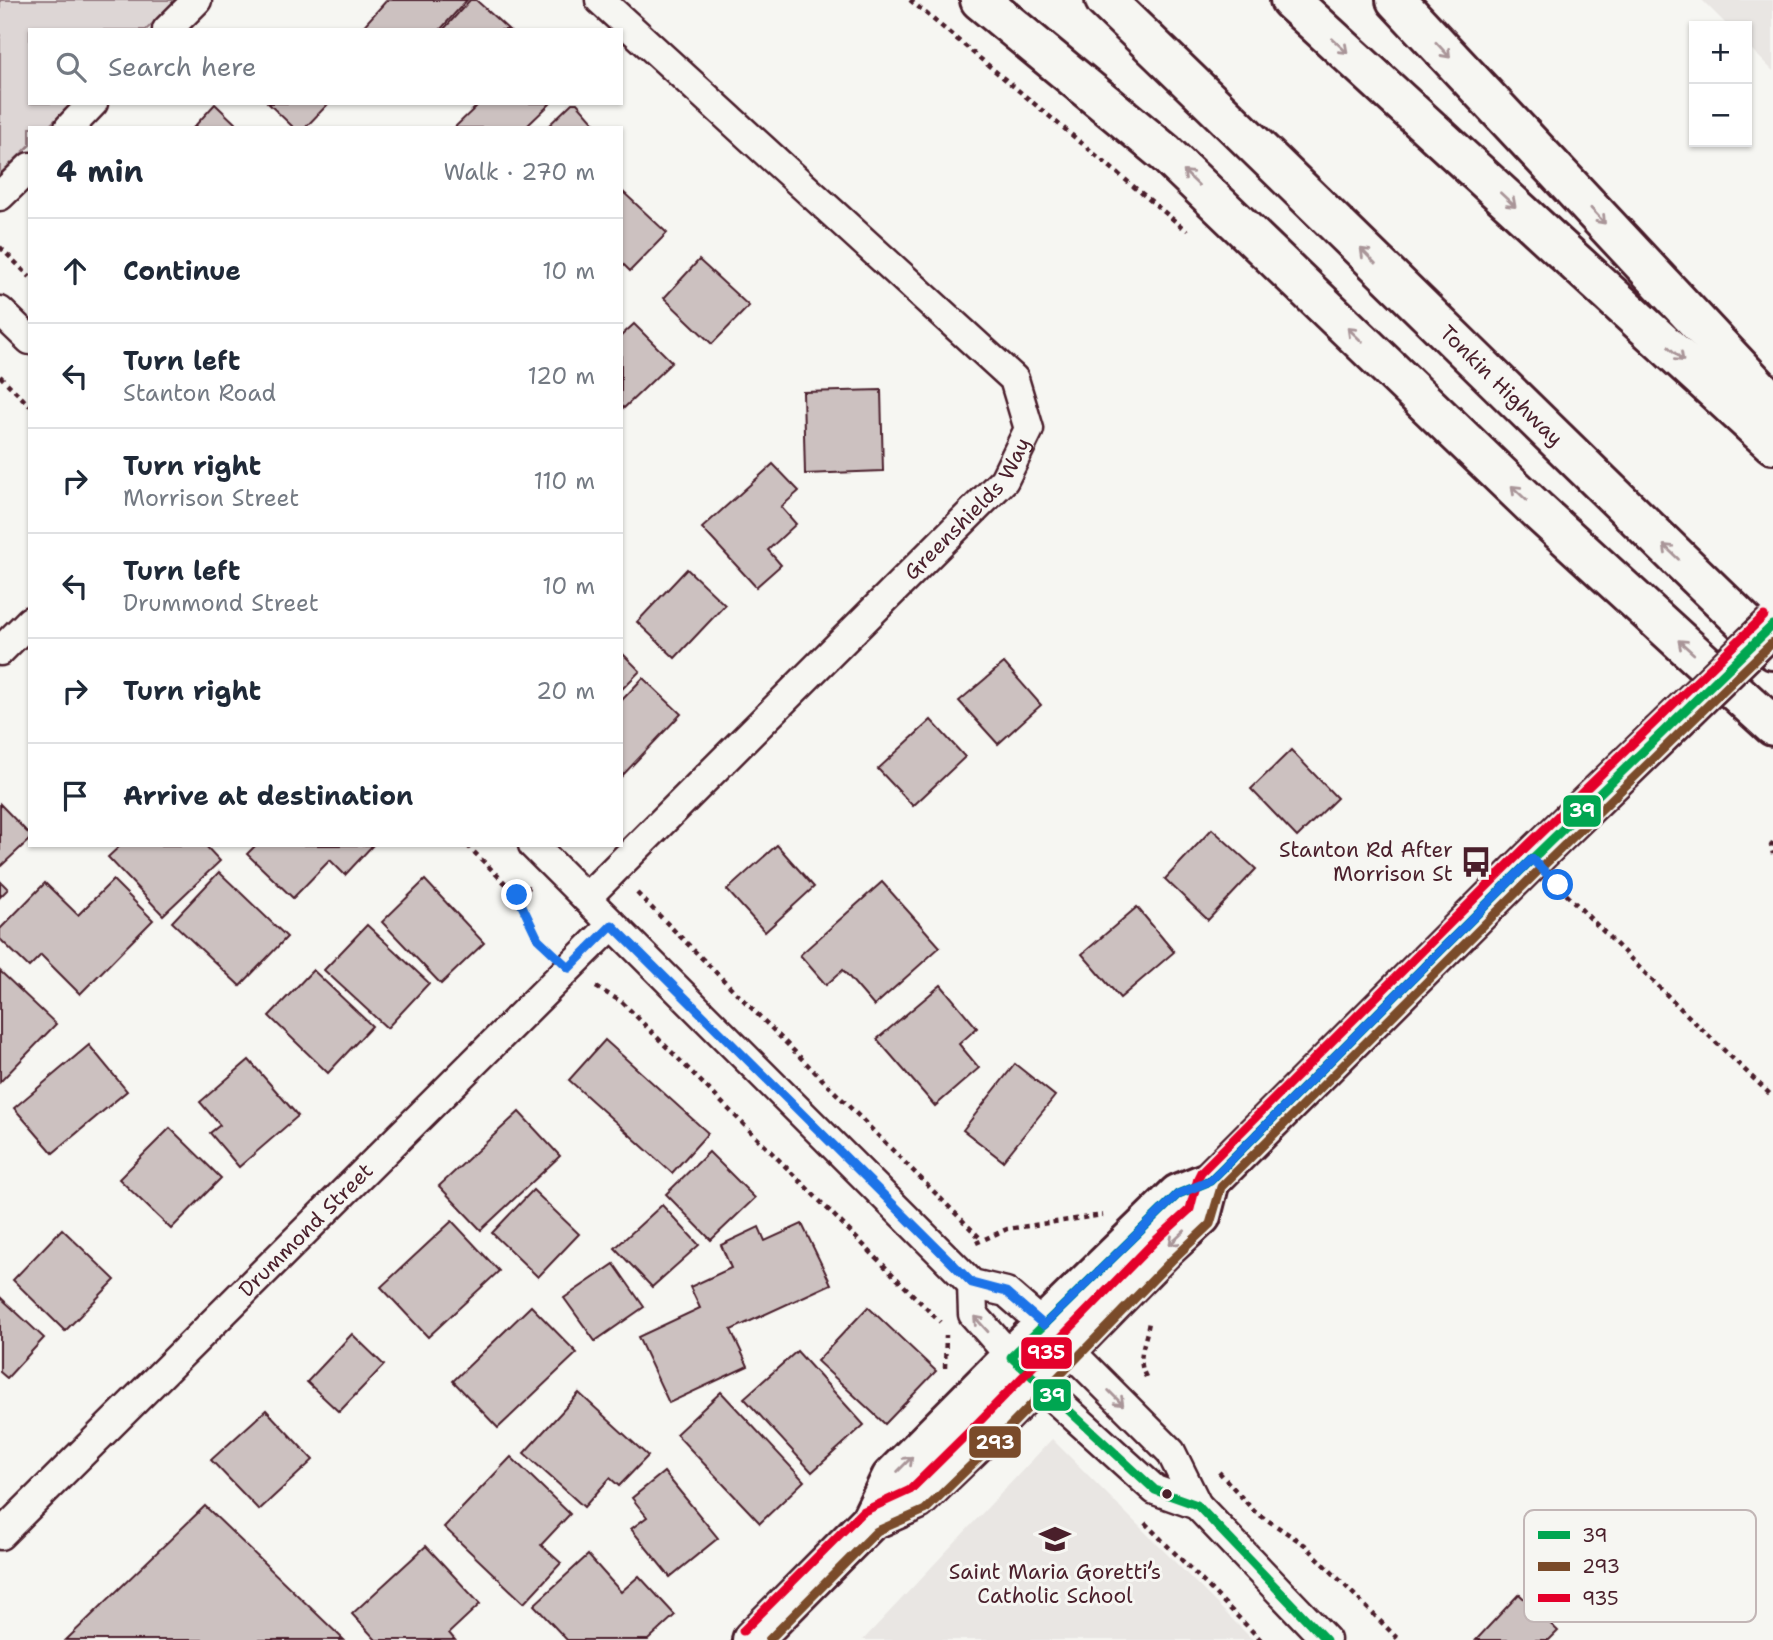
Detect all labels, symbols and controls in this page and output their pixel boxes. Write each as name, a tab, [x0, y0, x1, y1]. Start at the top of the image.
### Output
map controls	[1689, 21, 1752, 147]
button: +	[1689, 21, 1752, 84]
search box	[28, 28, 623, 105]
one-way arrow	[1331, 38, 1349, 54]
one-way arrow	[1435, 41, 1451, 59]
icon: search	[52, 48, 90, 86]
text: Search here	[108, 49, 257, 84]
button: −	[1689, 84, 1752, 147]
text: 4 min	[56, 151, 143, 192]
text: Walk · 270 m	[443, 157, 595, 187]
one-way arrow	[1183, 169, 1200, 186]
one-way arrow	[1499, 192, 1517, 208]
one-way arrow	[1590, 207, 1607, 224]
one-way arrow	[1360, 247, 1377, 264]
icon: ahead	[56, 252, 94, 290]
text: Continue	[123, 253, 241, 288]
text: 10 m	[542, 256, 595, 286]
street label: Tonkin Highway	[1434, 319, 1569, 452]
one-way arrow	[1347, 327, 1364, 344]
text: Turn left	[123, 343, 240, 378]
one-way arrow	[1667, 346, 1685, 362]
icon: left	[56, 357, 94, 395]
text: 120 m	[527, 361, 595, 391]
text: Stanton Road	[123, 378, 276, 408]
street label: Greenshields Way	[898, 433, 1037, 586]
text: Turn right	[123, 448, 261, 483]
icon: right	[56, 462, 94, 500]
text: 110 m	[533, 466, 595, 496]
text: Morrison Street	[123, 483, 299, 513]
one-way arrow	[1511, 484, 1528, 501]
one-way arrow	[1663, 543, 1680, 560]
text: Turn left	[123, 553, 240, 588]
icon: left	[56, 567, 94, 605]
text: 10 m	[542, 571, 595, 601]
text: Drummond Street	[123, 588, 319, 618]
one-way arrow	[1678, 639, 1696, 655]
icon: right	[56, 672, 94, 710]
text: Turn right	[123, 673, 261, 708]
text: 20 m	[536, 676, 595, 706]
icon: arrive	[56, 777, 94, 815]
text: Arrive at destination	[123, 778, 413, 813]
line badge: 39	[1562, 794, 1602, 828]
text: 39	[1569, 798, 1595, 823]
place label: Stanton Rd After Morrison St	[1279, 836, 1453, 888]
bus stop icon: Stanton Rd After Morrison St	[1459, 845, 1493, 879]
route start	[1542, 869, 1573, 900]
route end	[501, 879, 532, 910]
street label: Drummond Street	[233, 1157, 379, 1303]
one-way arrow	[1168, 1230, 1186, 1246]
one-way arrow	[973, 1316, 990, 1333]
line badge: 935	[1020, 1336, 1073, 1370]
text: 935	[1027, 1340, 1065, 1365]
line badge: 39	[1032, 1378, 1072, 1412]
text: 39	[1039, 1383, 1065, 1408]
one-way arrow	[1107, 1389, 1124, 1406]
line badge: 293	[968, 1425, 1022, 1459]
text: 293	[976, 1430, 1014, 1455]
one-way arrow	[896, 1455, 913, 1472]
unlabelled marker	[1160, 1487, 1174, 1501]
legend	[1524, 1510, 1756, 1622]
school or university icon: Saint Maria Goretti’s Catholic School	[1038, 1522, 1072, 1556]
text: 39	[1582, 1523, 1608, 1548]
text: 293	[1582, 1554, 1620, 1579]
place label: Saint Maria Goretti’s Catholic School	[949, 1558, 1161, 1610]
text: 935	[1582, 1586, 1619, 1611]

